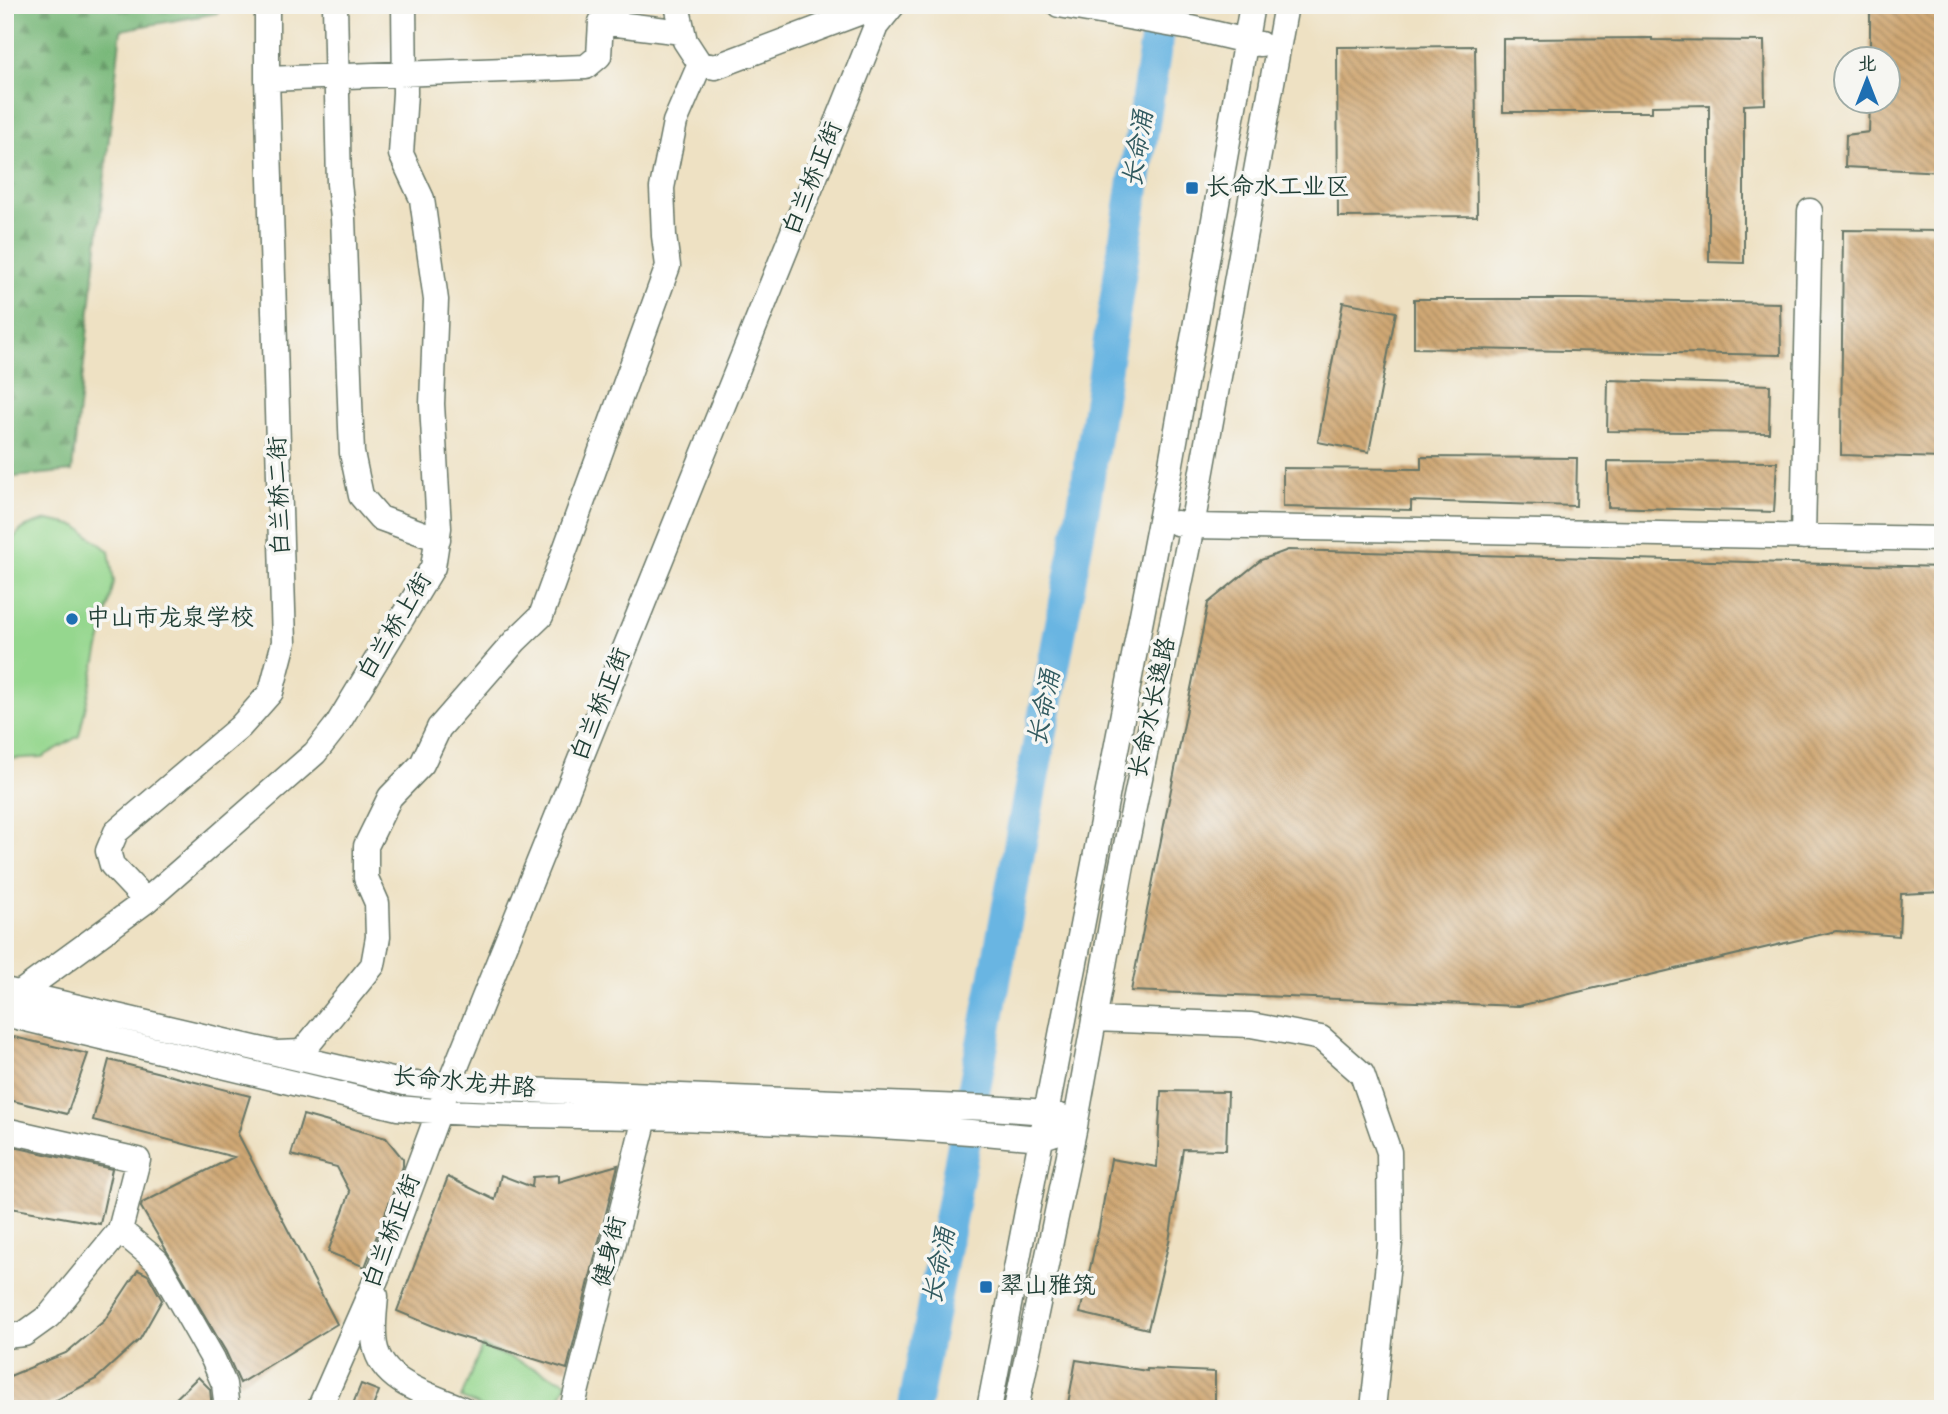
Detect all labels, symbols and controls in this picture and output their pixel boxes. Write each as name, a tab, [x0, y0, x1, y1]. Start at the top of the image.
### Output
north arrow	[1832, 46, 1902, 116]
text: 北	[1857, 52, 1877, 79]
water label: 长命涌	[1115, 107, 1165, 190]
street label: 白兰桥正街	[775, 117, 853, 241]
place label: 长命水工业区	[1206, 171, 1350, 206]
marker: 长命水工业区	[1184, 180, 1200, 196]
street label: 白兰桥二街	[261, 435, 301, 557]
street label: 白兰桥上街	[350, 567, 442, 687]
place label: 中山市龙泉学校	[86, 602, 254, 637]
marker: 中山市龙泉学校	[64, 611, 80, 627]
street label: 长命水长逸路	[1122, 634, 1186, 782]
street label: 白兰桥正街	[563, 643, 641, 767]
water label: 长命涌	[1020, 665, 1072, 750]
street label: 长命水龙井路	[391, 1060, 537, 1108]
street label: 白兰桥正街	[355, 1170, 431, 1294]
street label: 健身街	[585, 1213, 637, 1291]
water label: 长命涌	[915, 1223, 967, 1308]
place label: 翠山雅筑	[1000, 1270, 1096, 1305]
marker: 翠山雅筑	[978, 1279, 994, 1295]

